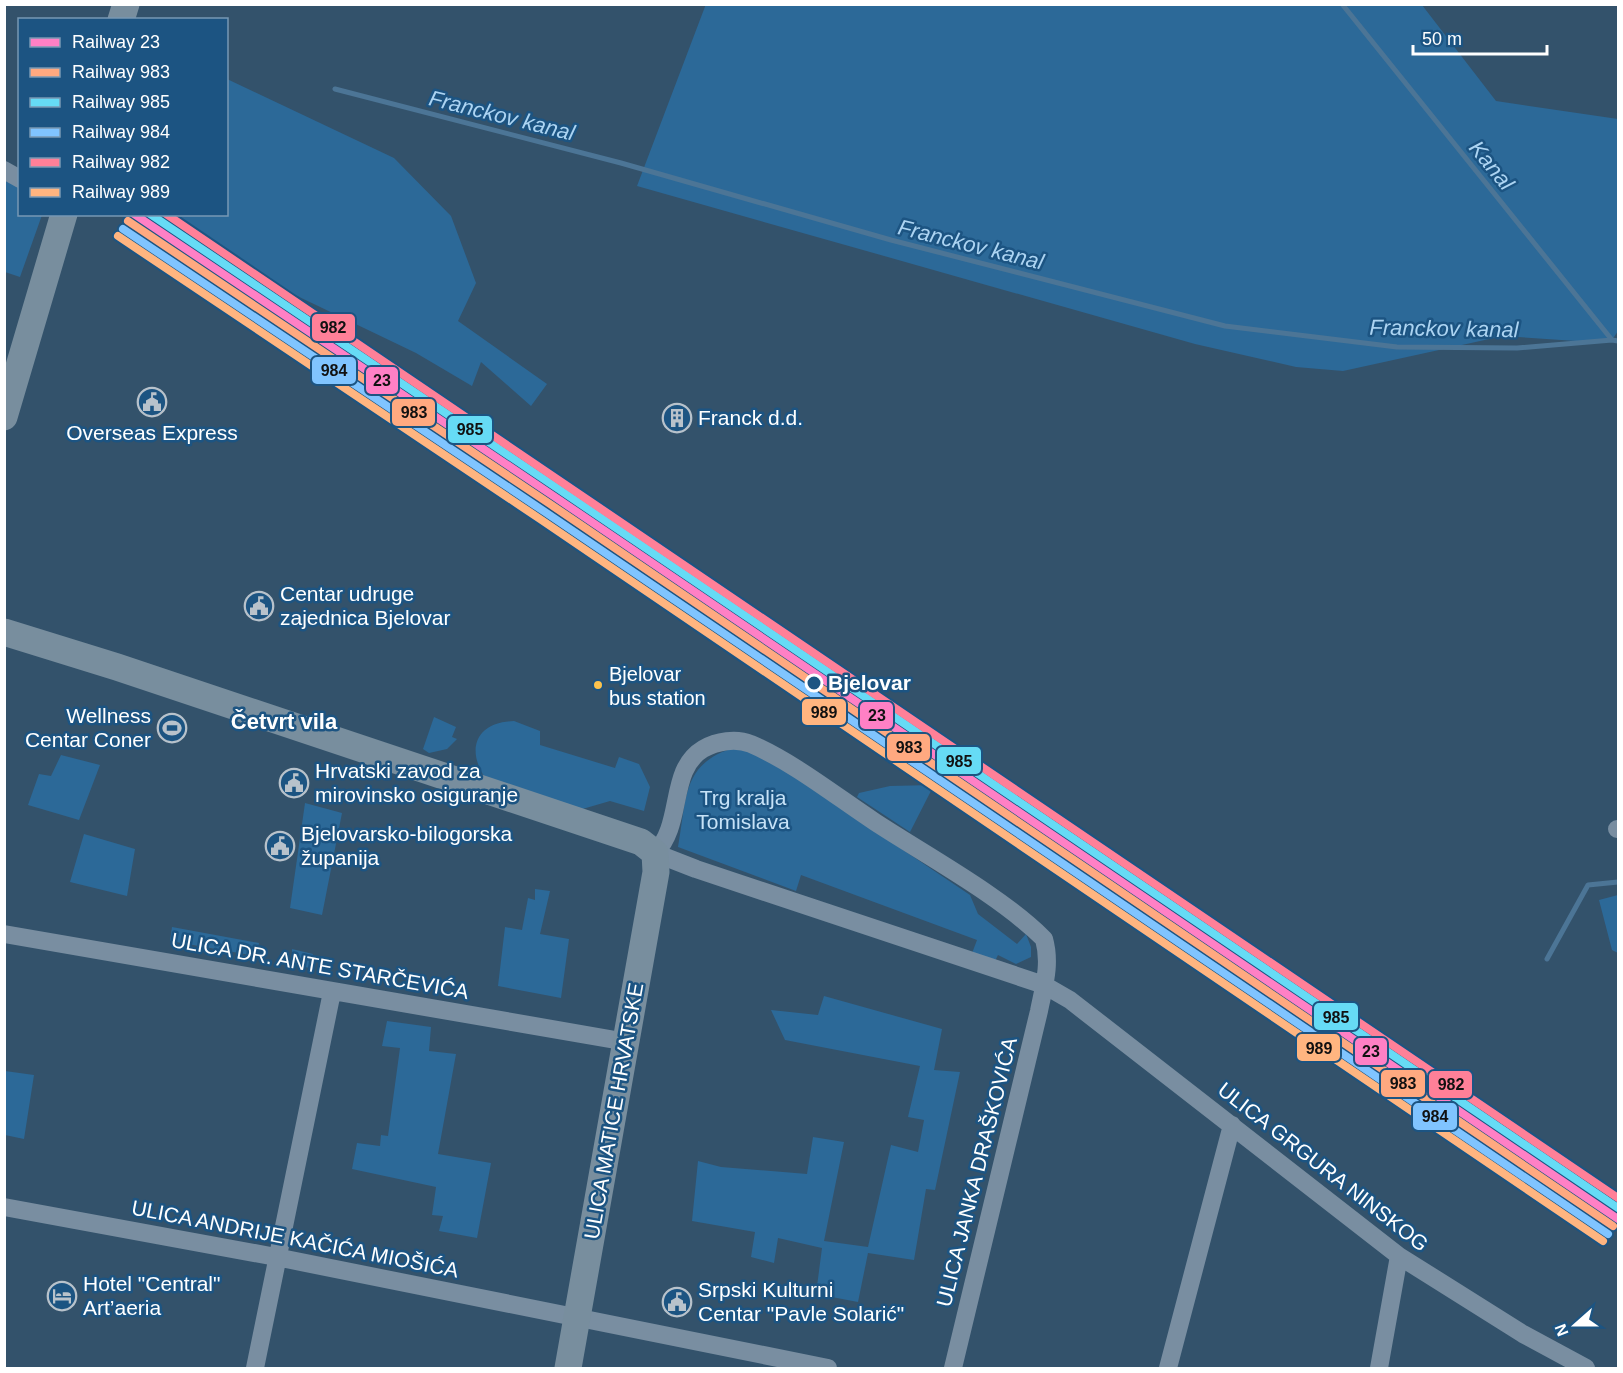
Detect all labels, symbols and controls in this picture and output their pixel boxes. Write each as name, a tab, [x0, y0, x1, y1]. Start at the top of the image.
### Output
legend	[18, 18, 228, 216]
scale bar	[1413, 18, 1546, 56]
text: 50 m	[1422, 29, 1462, 49]
text: Railway 23	[72, 32, 160, 52]
text: Railway 983	[72, 62, 170, 82]
water label: Franckov kanal	[426, 85, 578, 146]
text: Railway 985	[72, 92, 170, 112]
text: Railway 984	[72, 122, 170, 142]
water label: Kanal	[1464, 136, 1520, 196]
text: Railway 982	[72, 152, 170, 172]
text: Railway 989	[72, 182, 170, 202]
water label: Franckov kanal	[895, 214, 1047, 275]
line badge: 982	[311, 313, 356, 342]
water label: Franckov kanal	[1369, 315, 1520, 342]
text: 982	[320, 319, 346, 336]
line badge: 984	[311, 356, 357, 385]
text: 984	[321, 362, 347, 379]
line badge: 23	[365, 366, 399, 395]
text: 23	[373, 372, 391, 389]
public building icon: Overseas Express	[136, 386, 168, 418]
line badge: 983	[391, 398, 436, 427]
building icon: Franck d.d.	[661, 402, 693, 434]
text: 983	[401, 404, 427, 421]
place label: Franck d.d.	[698, 406, 803, 429]
line badge: 985	[447, 415, 493, 444]
place label: Overseas Express	[66, 421, 238, 444]
text: 985	[457, 421, 483, 438]
place label: Centar udruge zajednica Bjelovar	[280, 582, 450, 629]
public building icon: Centar udruge zajednica Bjelovar	[243, 590, 275, 622]
place label: Bjelovar bus station	[609, 663, 706, 709]
place label: Bjelovar	[828, 671, 911, 694]
marker: Bjelovar	[805, 674, 823, 692]
marker: Bjelovar bus station	[592, 679, 604, 691]
line badge: 989	[801, 698, 847, 726]
line badge: 23	[859, 701, 894, 730]
place label: Wellness Centar Coner	[25, 704, 151, 751]
text: 989	[811, 704, 837, 721]
text: 23	[868, 707, 886, 724]
district label: Četvrt vila	[231, 709, 338, 734]
sports icon: Wellness Centar Coner	[156, 712, 188, 744]
line badge: 983	[886, 733, 931, 762]
text: 983	[896, 739, 922, 756]
line badge: 985	[936, 746, 982, 775]
text: 985	[946, 753, 972, 770]
place label: Hrvatski zavod za mirovinsko osiguranje	[315, 759, 518, 806]
public building icon: Hrvatski zavod za mirovinsko osiguranje	[278, 767, 310, 799]
park label: Trg kralja Tomislava	[696, 786, 790, 833]
place label: Bjelovarsko-bilogorska županija	[301, 822, 513, 869]
public building icon: Bjelovarsko-bilogorska županija	[264, 830, 296, 862]
street label: ULICA DR. ANTE STARČEVIĆA	[169, 928, 471, 1003]
street label: ULICA MATICE HRVATSKE	[580, 981, 647, 1241]
line badge: 985	[1313, 1002, 1359, 1031]
text: 985	[1323, 1009, 1349, 1026]
line badge: 989	[1296, 1033, 1341, 1062]
street label: ULICA JANKA DRAŠKOVIĆA	[932, 1035, 1021, 1309]
line badge: 23	[1354, 1037, 1388, 1066]
text: 989	[1306, 1040, 1332, 1057]
text: 23	[1362, 1043, 1380, 1060]
line badge: 983	[1380, 1069, 1426, 1098]
line badge: 982	[1428, 1070, 1473, 1099]
text: 983	[1390, 1075, 1416, 1092]
text: 982	[1438, 1076, 1464, 1093]
street label: ULICA GRGURA NINSKOG	[1214, 1077, 1433, 1256]
line badge: 984	[1412, 1102, 1458, 1131]
text: 984	[1422, 1108, 1448, 1125]
street label: ULICA ANDRIJE KAČIĆA MIOŠIĆA	[130, 1195, 461, 1282]
place label: Hotel "Central" Art’aeria	[83, 1272, 220, 1319]
place label: Srpski Kulturni Centar "Pavle Solarić"	[698, 1278, 904, 1325]
hotel icon: Hotel "Central" Art’aeria	[46, 1280, 78, 1312]
public building icon: Srpski Kulturni Centar "Pavle Solarić"	[661, 1286, 693, 1318]
north arrow	[1545, 1295, 1605, 1355]
text: N	[1551, 1322, 1571, 1339]

